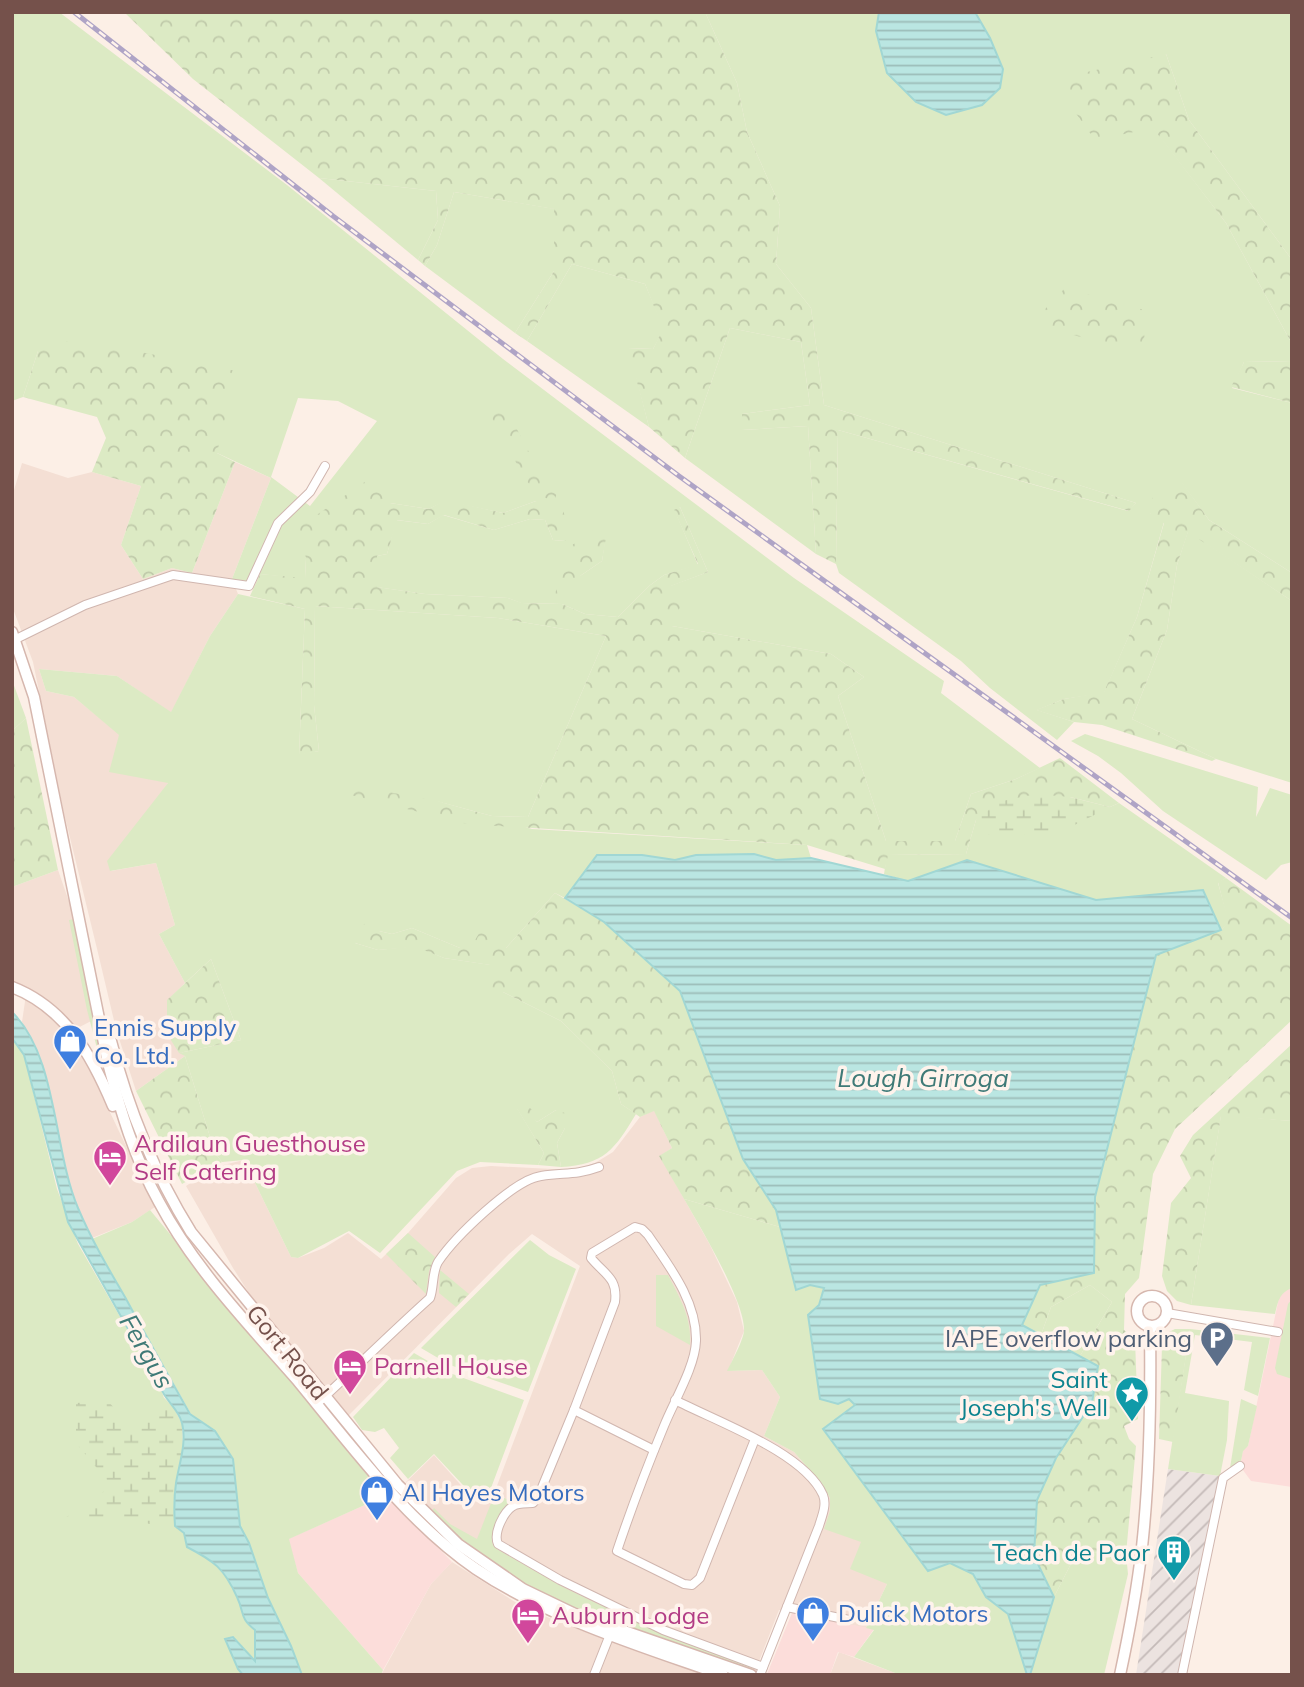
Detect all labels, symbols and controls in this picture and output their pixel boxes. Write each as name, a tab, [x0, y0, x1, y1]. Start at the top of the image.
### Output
place label: Ennis Supply Co. Ltd.	[94, 1012, 236, 1070]
shop icon: Ennis Supply Co. Ltd.	[51, 1022, 89, 1071]
water label: Lough Girroga	[837, 1061, 1009, 1094]
place label: Ardilaun Guesthouse Self Catering	[134, 1128, 366, 1186]
hotel icon: Ardilaun Guesthouse Self Catering	[91, 1138, 129, 1187]
street label: Gort Road	[240, 1298, 336, 1406]
water label: Fergus	[112, 1308, 182, 1394]
parking icon: IAPE overflow parking	[1198, 1319, 1236, 1368]
place label: IAPE overflow parking	[945, 1323, 1192, 1353]
hotel icon: Parnell House	[331, 1347, 369, 1396]
place label: Parnell House	[374, 1351, 528, 1381]
place label: Saint Joseph's Well	[960, 1364, 1108, 1422]
place icon: Saint Joseph's Well	[1113, 1374, 1151, 1423]
shop icon: Al Hayes Motors	[358, 1473, 396, 1522]
place label: Al Hayes Motors	[402, 1477, 585, 1507]
building icon: Teach de Paor	[1155, 1533, 1193, 1582]
place label: Teach de Paor	[992, 1537, 1150, 1567]
shop icon: Dulick Motors	[794, 1594, 832, 1643]
hotel icon: Auburn Lodge	[509, 1596, 547, 1645]
place label: Dulick Motors	[838, 1598, 988, 1628]
place label: Auburn Lodge	[552, 1600, 709, 1630]

